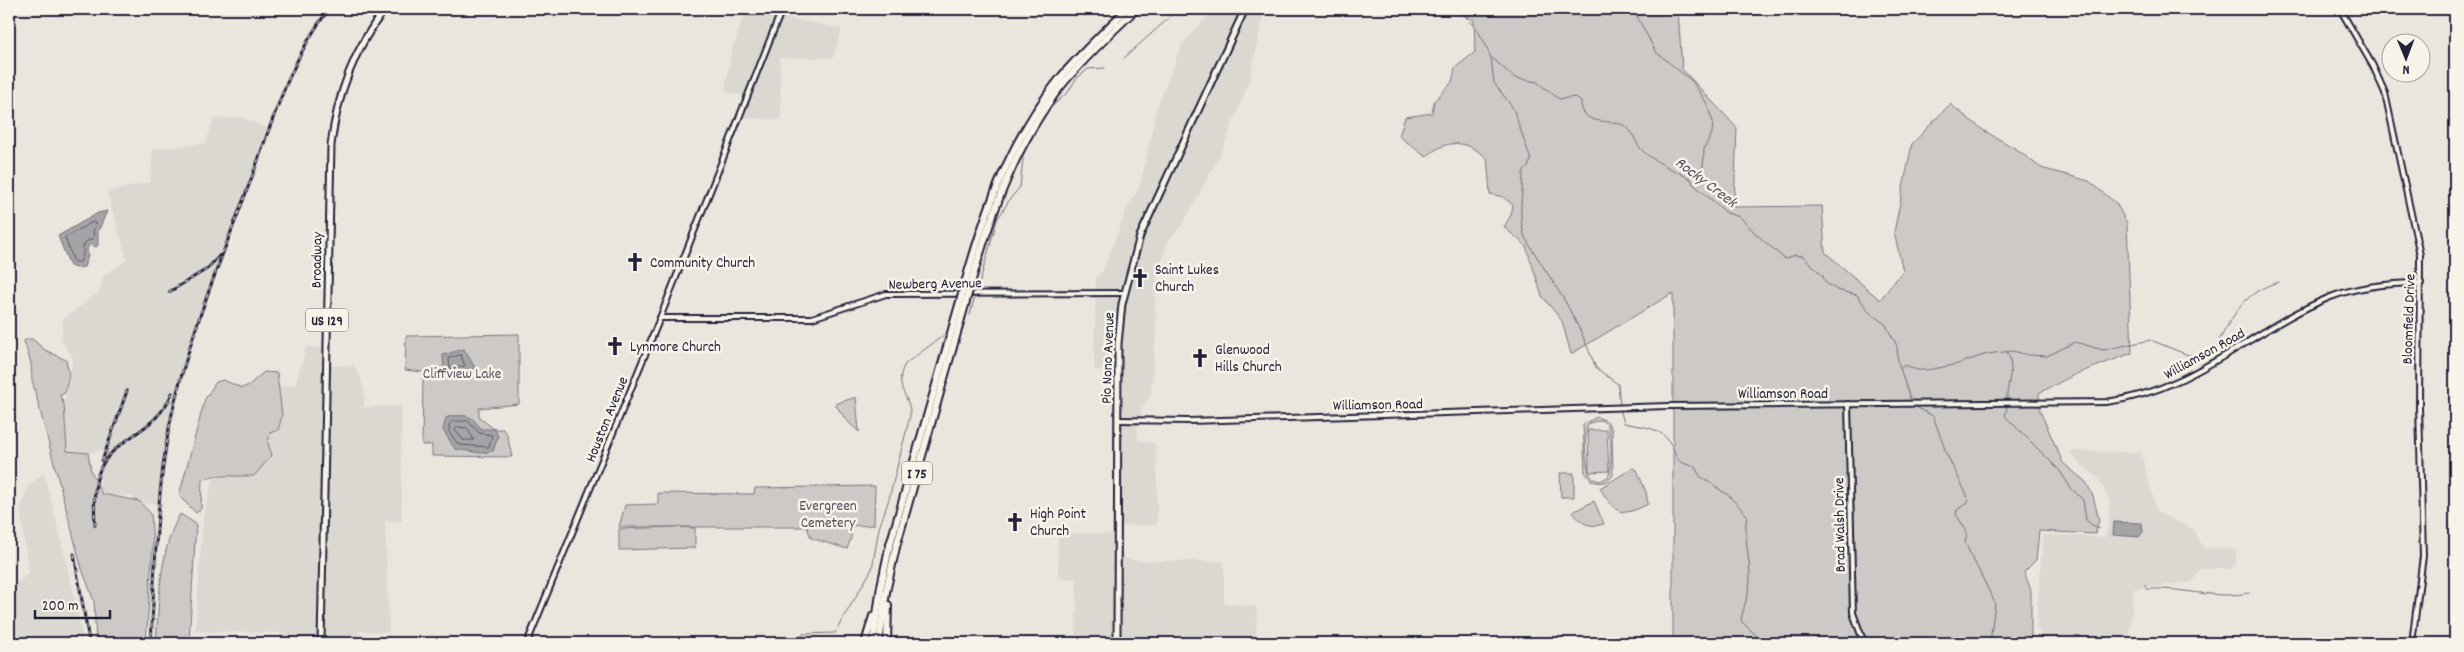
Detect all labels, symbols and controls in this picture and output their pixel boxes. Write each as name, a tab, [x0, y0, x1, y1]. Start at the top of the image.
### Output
north arrow	[2382, 32, 2432, 82]
text: N	[2402, 59, 2410, 79]
water label: Rocky Creek	[1670, 152, 1743, 215]
street label: Broadway	[307, 231, 330, 288]
church icon: Community Church	[624, 251, 646, 273]
place label: Community Church	[650, 253, 755, 275]
place label: Saint Lukes Church	[1155, 260, 1219, 299]
church icon: Saint Lukes Church	[1129, 267, 1151, 289]
street label: Newberg Avenue	[888, 273, 982, 297]
street label: Bloomfield Drive	[2397, 273, 2423, 365]
road number: US 129	[306, 308, 348, 332]
street label: Pio Nono Avenue	[1096, 311, 1122, 404]
street label: Williamson Road	[2160, 323, 2250, 386]
church icon: Lynmore Church	[604, 335, 626, 357]
place label: Lynmore Church	[630, 337, 721, 359]
place label: Glenwood Hills Church	[1215, 340, 1282, 379]
church icon: Glenwood Hills Church	[1189, 347, 1211, 369]
park label: Cliffview Lake	[423, 364, 502, 386]
street label: Houston Avenue	[581, 373, 635, 466]
street label: Williamson Road	[1738, 384, 1828, 406]
street label: Williamson Road	[1333, 394, 1423, 418]
road number: I 75	[902, 462, 932, 484]
street label: Brad Walsh Drive	[1829, 477, 1853, 573]
park label: Evergreen Cemetery	[799, 496, 857, 535]
place label: High Point Church	[1030, 504, 1086, 543]
church icon: High Point Church	[1004, 511, 1026, 533]
scale bar	[35, 587, 110, 619]
text: 200 m	[42, 596, 79, 618]

